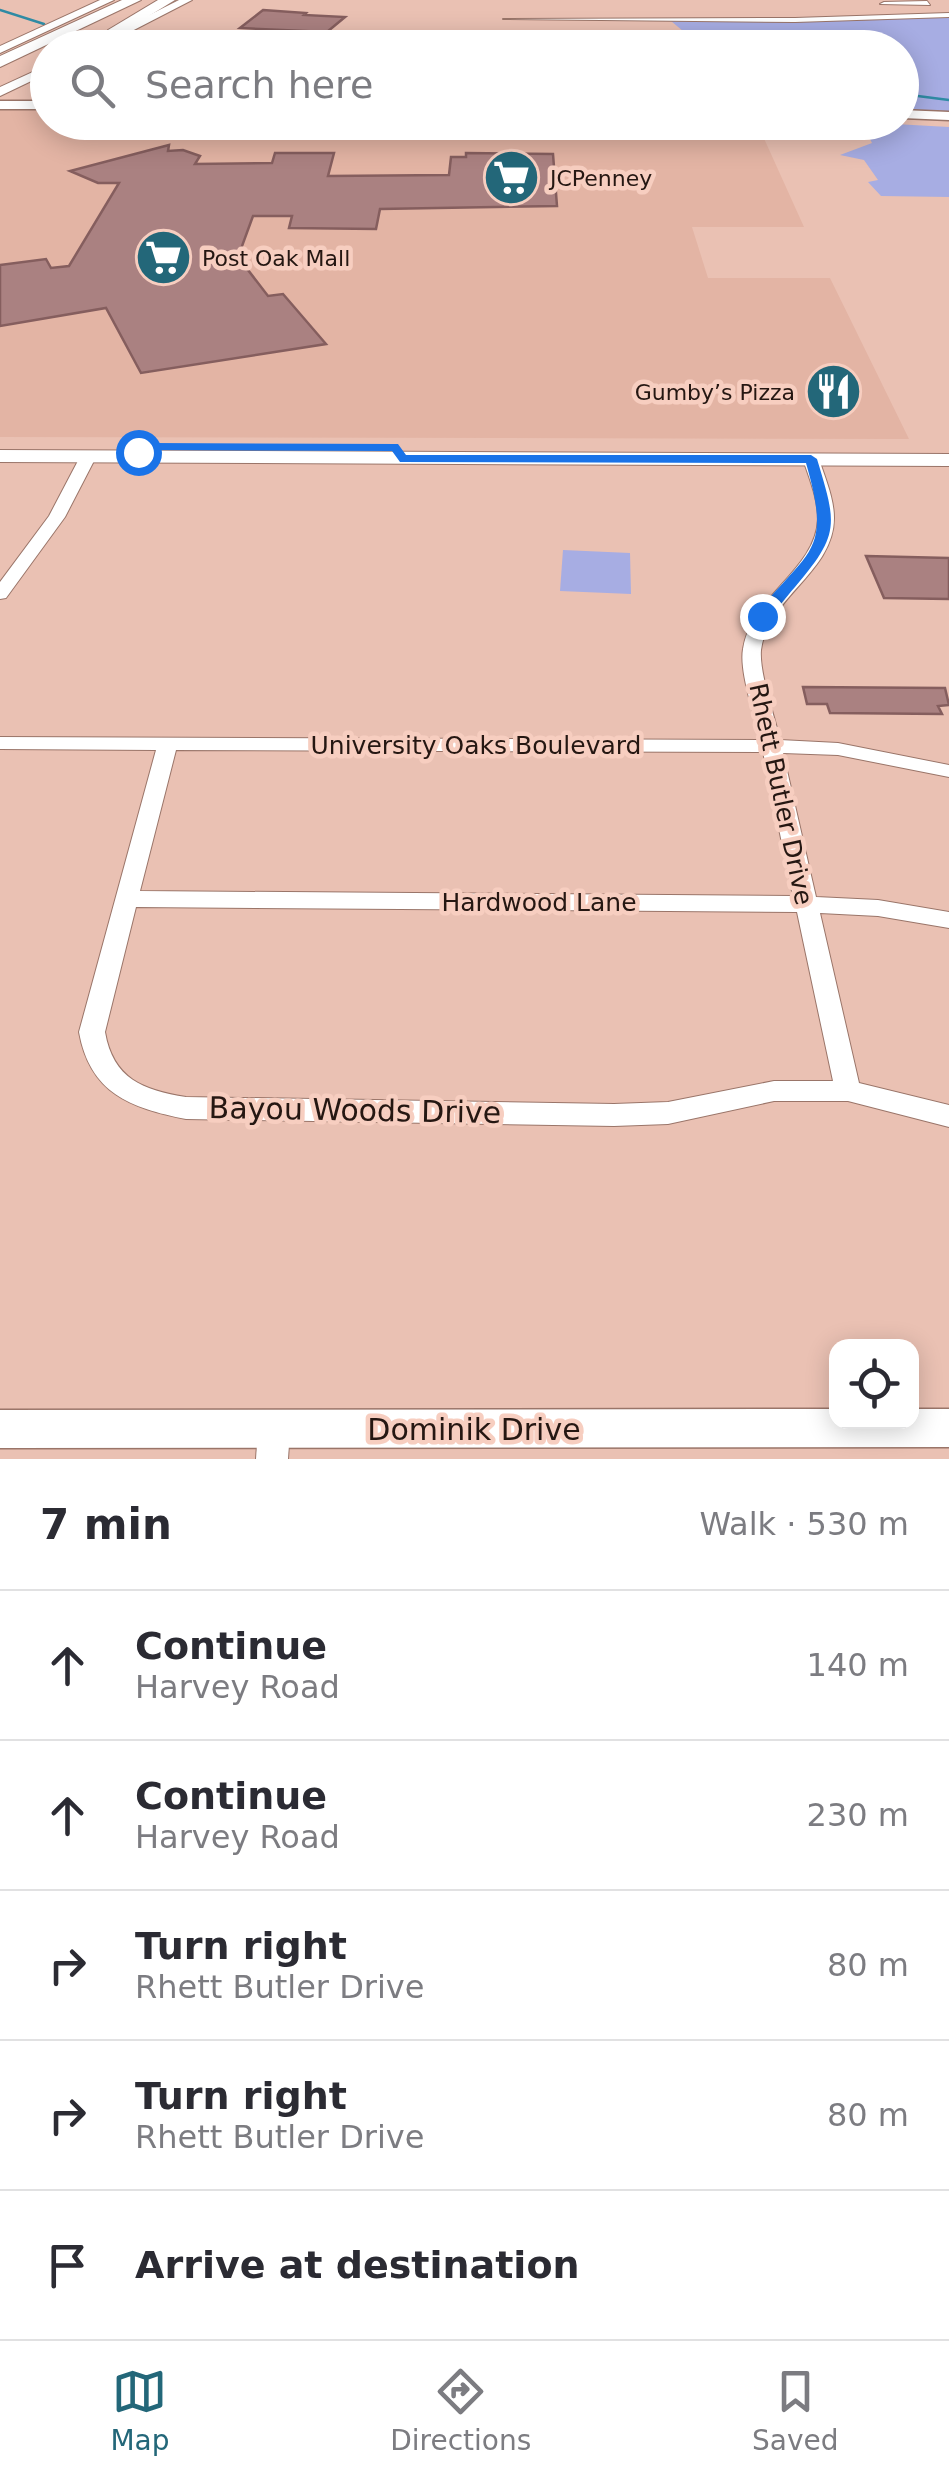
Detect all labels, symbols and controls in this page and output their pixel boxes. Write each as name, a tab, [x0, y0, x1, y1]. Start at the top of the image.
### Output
search box	[30, 30, 919, 140]
icon: search	[65, 58, 120, 113]
text: Search here	[145, 63, 373, 107]
supermarket icon: JCPenney	[481, 148, 541, 208]
place label: JCPenney	[548, 166, 652, 191]
supermarket icon: Post Oak Mall	[133, 228, 193, 288]
place label: Post Oak Mall	[202, 246, 350, 271]
restaurant icon: Gumby’s Pizza	[804, 362, 864, 422]
place label: Gumby’s Pizza	[635, 380, 795, 405]
route start	[116, 430, 162, 476]
route end	[740, 594, 786, 640]
street label: Rhett Butler Drive	[743, 680, 819, 908]
street label: University Oaks Boulevard	[311, 731, 641, 760]
street label: Hardwood Lane	[441, 888, 637, 917]
street label: Bayou Woods Drive	[208, 1090, 502, 1130]
map controls	[829, 1339, 919, 1429]
button: locate	[829, 1339, 919, 1429]
street label: Dominik Drive	[367, 1412, 581, 1447]
text: 7 min	[40, 1500, 172, 1549]
text: Walk · 530 m	[699, 1505, 909, 1543]
text: Continue	[135, 1624, 327, 1668]
icon: ahead	[40, 1638, 95, 1693]
text: 140 m	[807, 1646, 909, 1684]
text: Harvey Road	[135, 1668, 340, 1706]
text: Continue	[135, 1774, 327, 1818]
icon: ahead	[40, 1788, 95, 1843]
text: 230 m	[807, 1796, 909, 1834]
text: Harvey Road	[135, 1818, 340, 1856]
text: Turn right	[135, 1924, 347, 1968]
icon: right	[40, 1938, 95, 1993]
text: 80 m	[827, 1946, 909, 1984]
text: Rhett Butler Drive	[135, 1968, 424, 2006]
text: Turn right	[135, 2074, 347, 2118]
icon: right	[40, 2088, 95, 2143]
text: 80 m	[827, 2096, 909, 2134]
text: Rhett Butler Drive	[135, 2118, 424, 2156]
icon: arrive	[40, 2238, 95, 2293]
text: Arrive at destination	[135, 2243, 580, 2287]
tab: Map	[110, 2364, 169, 2457]
tab: Directions	[390, 2364, 531, 2457]
tab: Saved	[752, 2364, 839, 2457]

